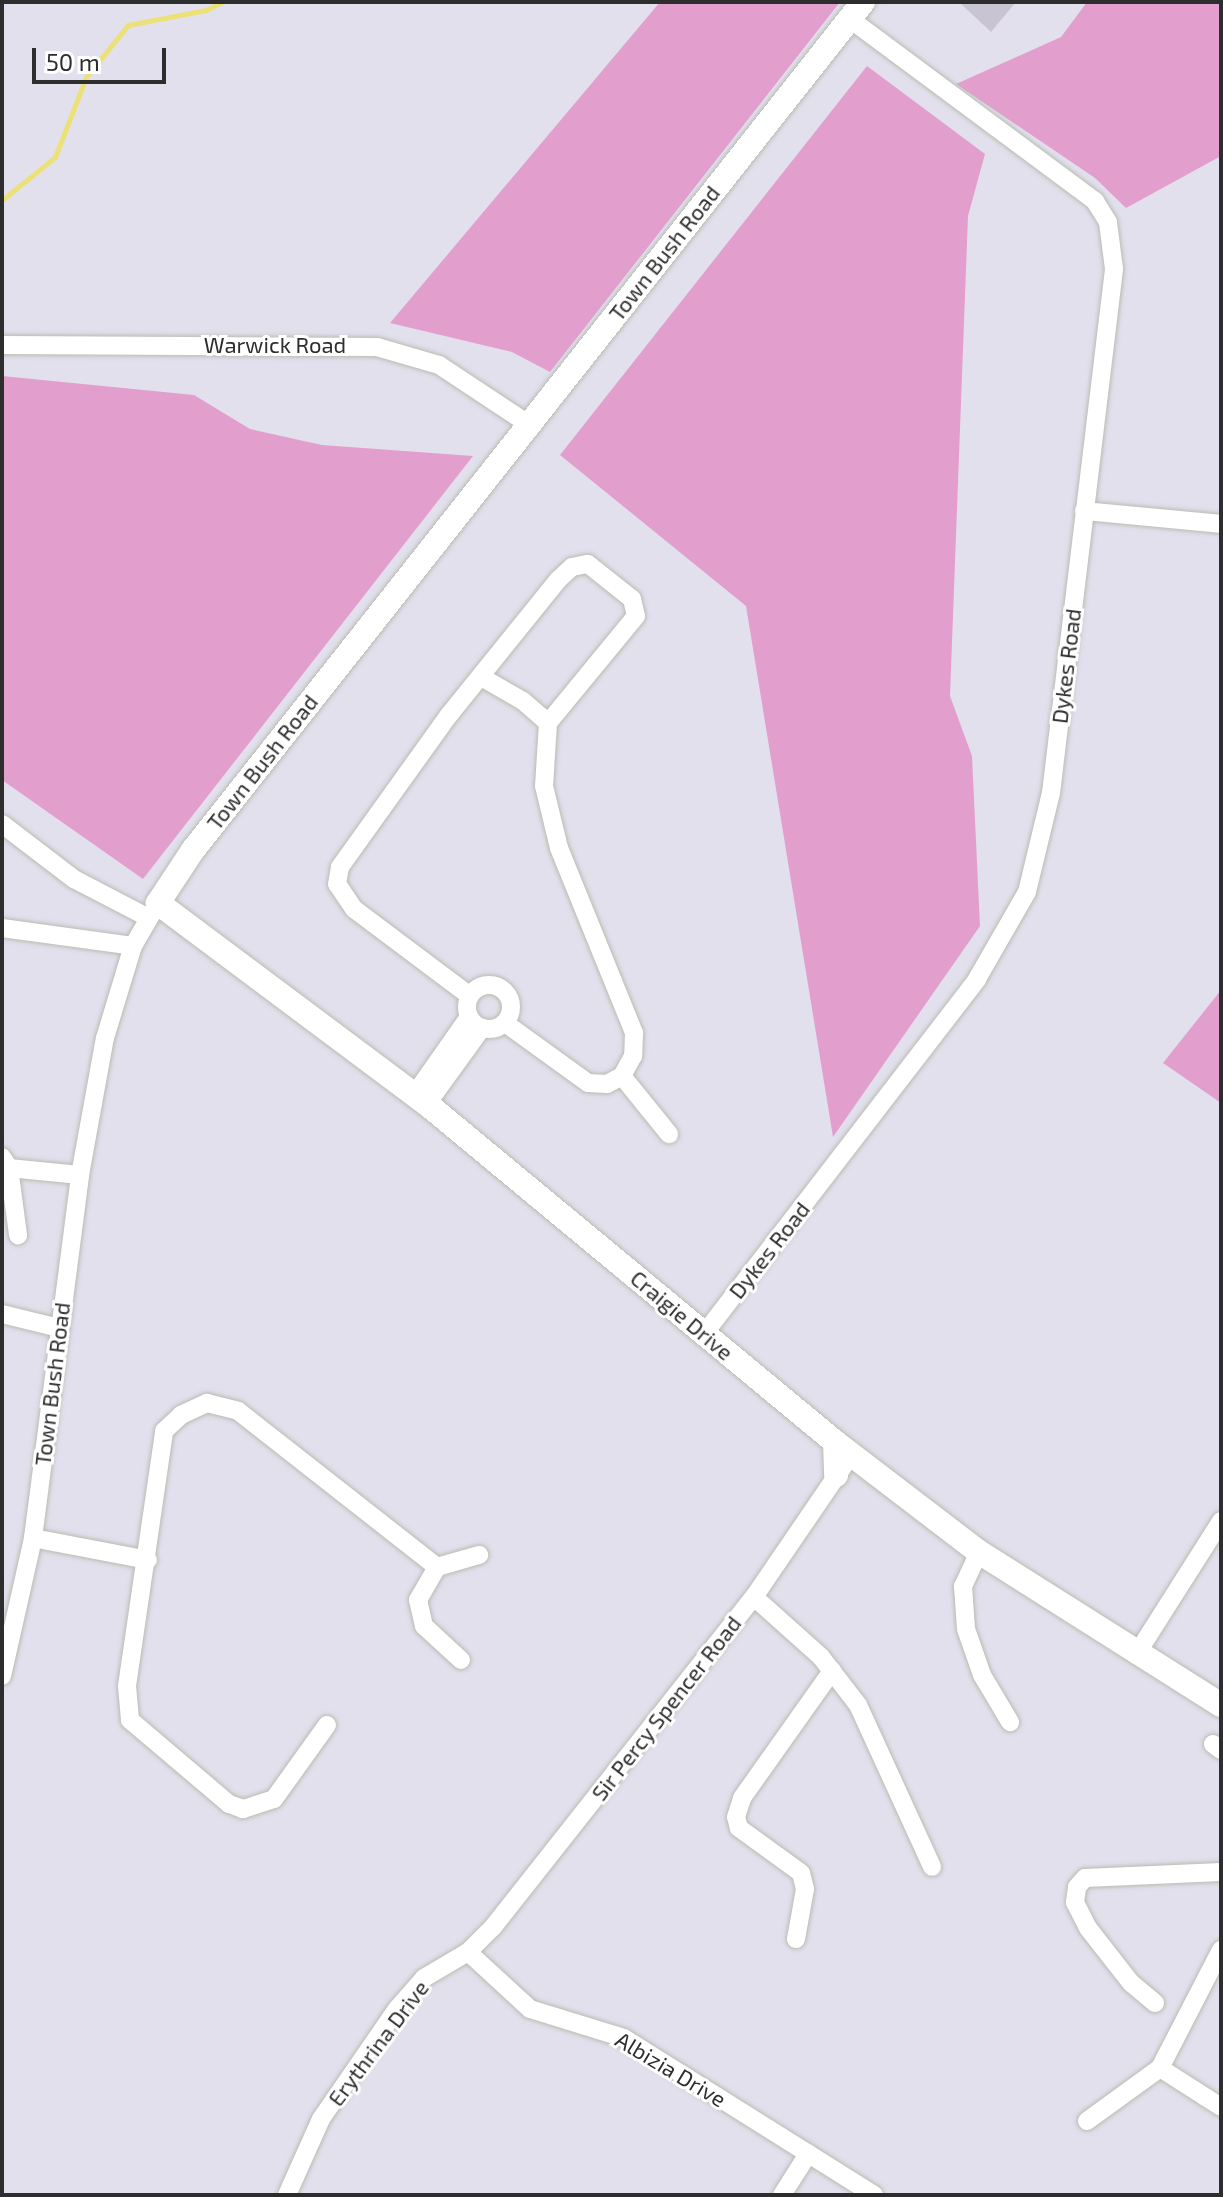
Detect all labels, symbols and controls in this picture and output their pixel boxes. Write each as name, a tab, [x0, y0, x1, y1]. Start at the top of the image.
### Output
scale bar	[36, 32, 170, 82]
text: 50 m	[46, 47, 100, 76]
street label: Town Bush Road	[603, 180, 725, 326]
street label: Warwick Road	[204, 332, 346, 358]
street label: Dykes Road	[1046, 607, 1086, 725]
street label: Town Bush Road	[201, 689, 323, 835]
street label: Dykes Road	[723, 1196, 815, 1304]
street label: Craigie Drive	[625, 1265, 739, 1365]
street label: Town Bush Road	[29, 1301, 75, 1467]
street label: Sir Percy Spencer Road	[585, 1610, 747, 1806]
street label: Erythrina Drive	[322, 1975, 434, 2111]
street label: Albizia Drive	[611, 2026, 731, 2112]

